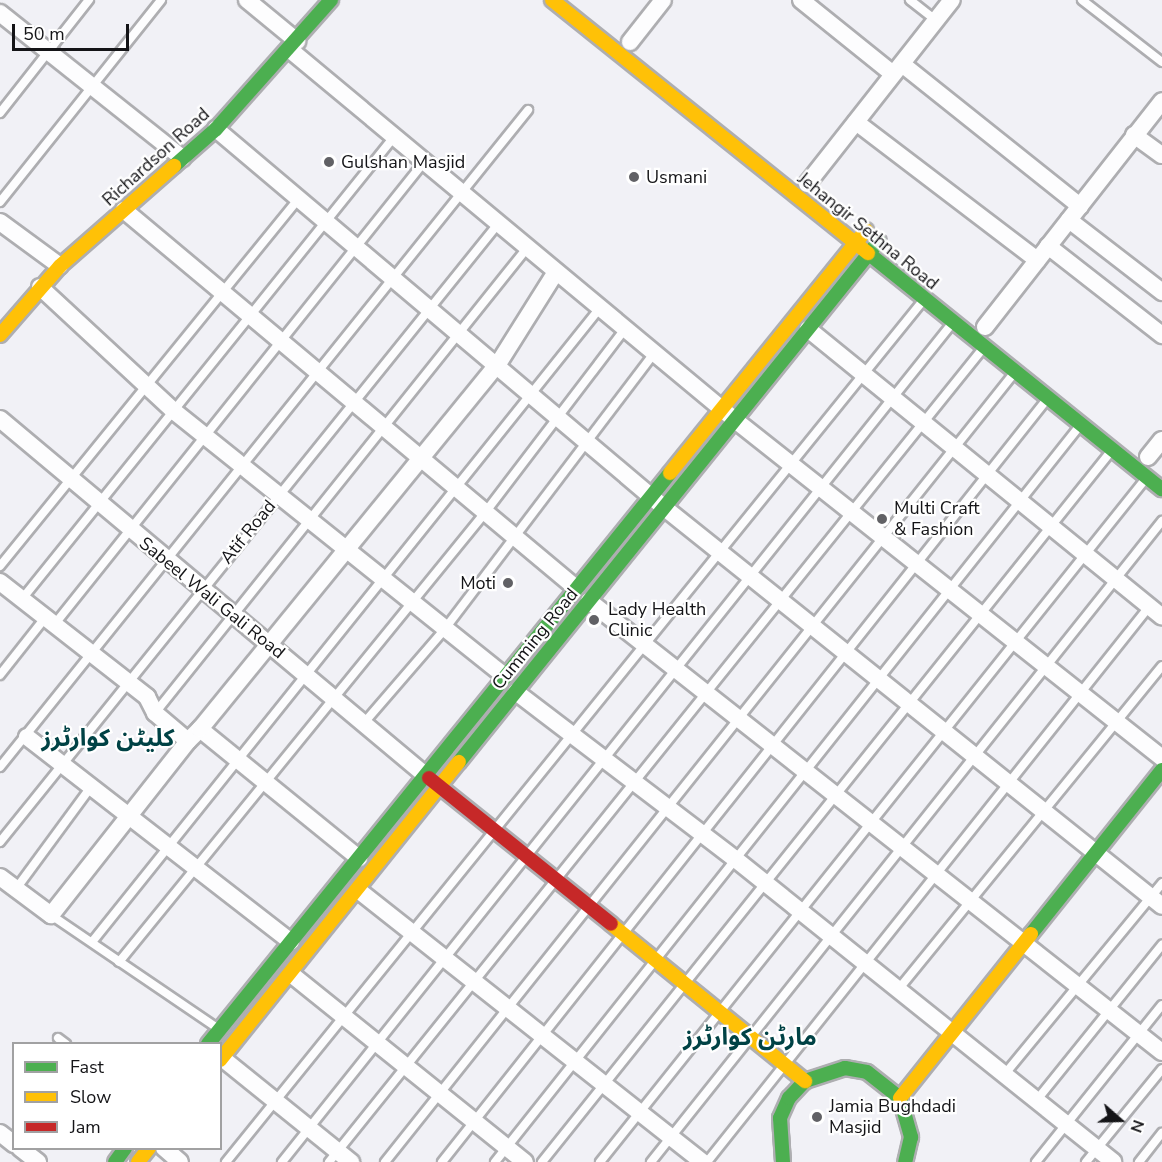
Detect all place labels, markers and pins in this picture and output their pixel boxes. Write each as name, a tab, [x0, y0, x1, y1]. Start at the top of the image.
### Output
place label: Gulshan Masjid	[341, 151, 465, 173]
marker: Gulshan Masjid	[322, 155, 336, 169]
place label: Usmani	[646, 166, 707, 188]
marker: Usmani	[627, 170, 641, 184]
place label: Multi Craft & Fashion	[894, 498, 980, 540]
marker: Multi Craft & Fashion	[875, 512, 889, 526]
place label: Moti	[460, 572, 496, 594]
marker: Moti	[501, 576, 515, 590]
place label: Lady Health Clinic	[608, 599, 706, 642]
marker: Lady Health Clinic	[585, 611, 603, 629]
place label: Jamia Bughdadi Masjid	[829, 1096, 956, 1138]
marker: Jamia Bughdadi Masjid	[810, 1110, 824, 1124]

